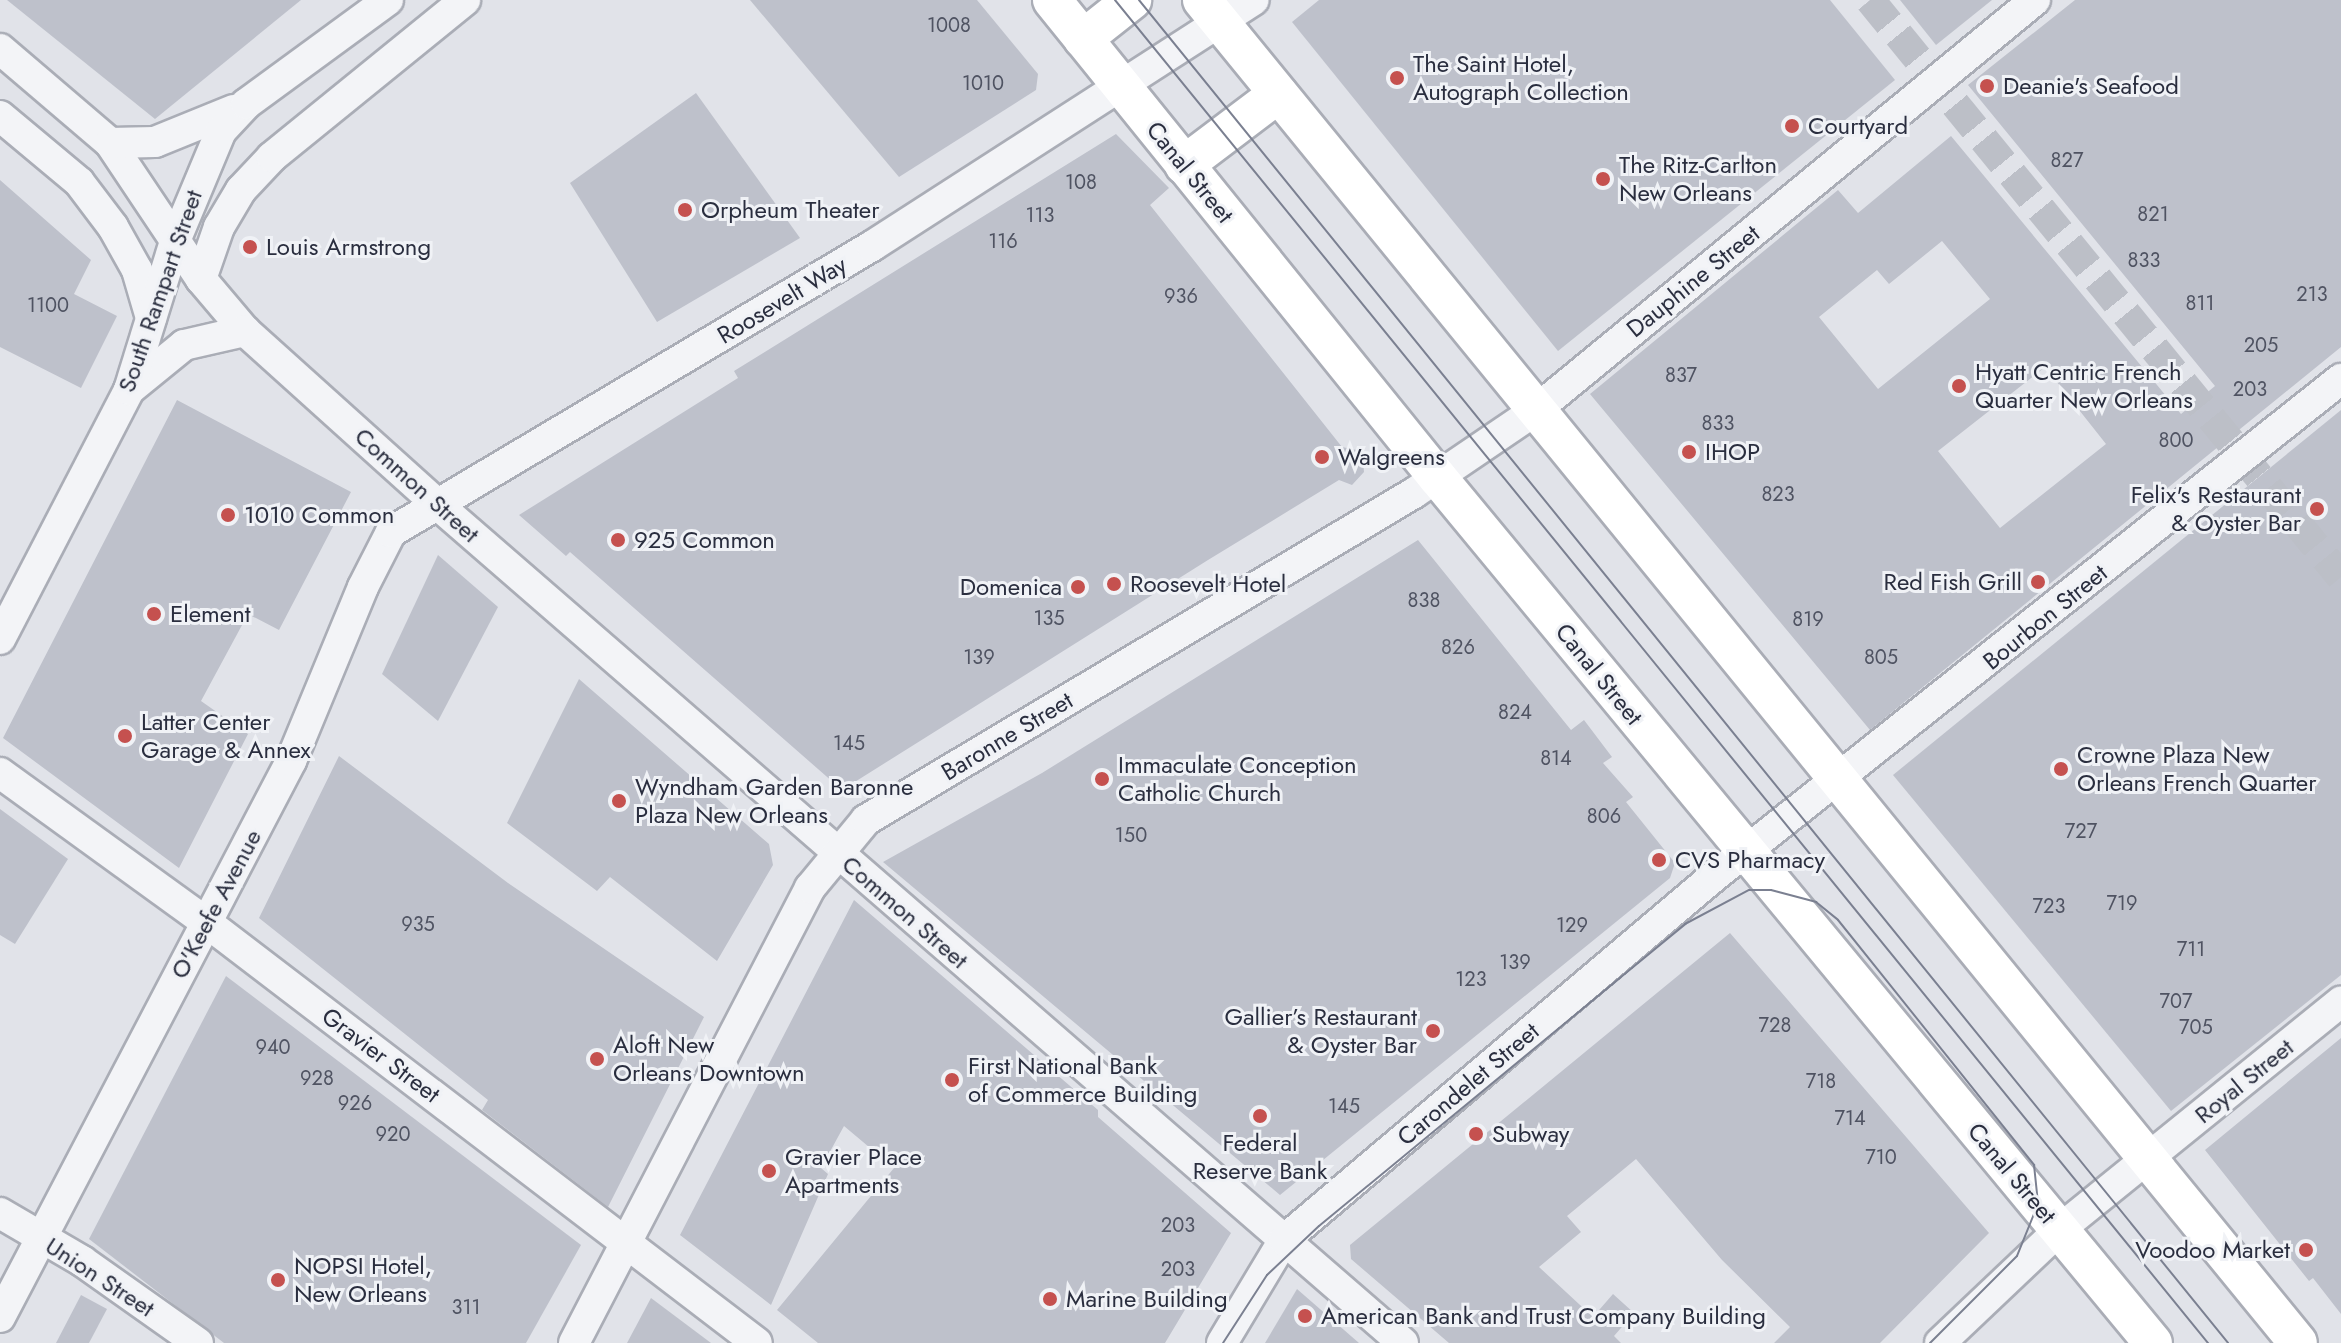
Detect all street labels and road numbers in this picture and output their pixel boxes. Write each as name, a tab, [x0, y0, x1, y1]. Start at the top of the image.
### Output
street label: Canal Street	[1140, 115, 1240, 229]
street label: South Rampart Street	[112, 186, 208, 396]
street label: Dauphine Street	[1621, 219, 1765, 343]
street label: Roosevelt Way	[712, 250, 852, 350]
street label: Common Street	[349, 422, 485, 548]
street label: Bourbon Street	[1977, 558, 2113, 676]
street label: Canal Street	[1549, 617, 1649, 731]
street label: Baronne Street	[936, 686, 1078, 786]
street label: O'Keefe Avenue	[165, 825, 267, 983]
street label: Common Street	[836, 850, 974, 974]
street label: Gravier Street	[316, 1001, 446, 1109]
street label: Carondelet Street	[1391, 1016, 1545, 1152]
street label: Royal Street	[2189, 1033, 2299, 1129]
street label: Canal Street	[1962, 1117, 2062, 1229]
street label: Union Street	[40, 1231, 160, 1323]

